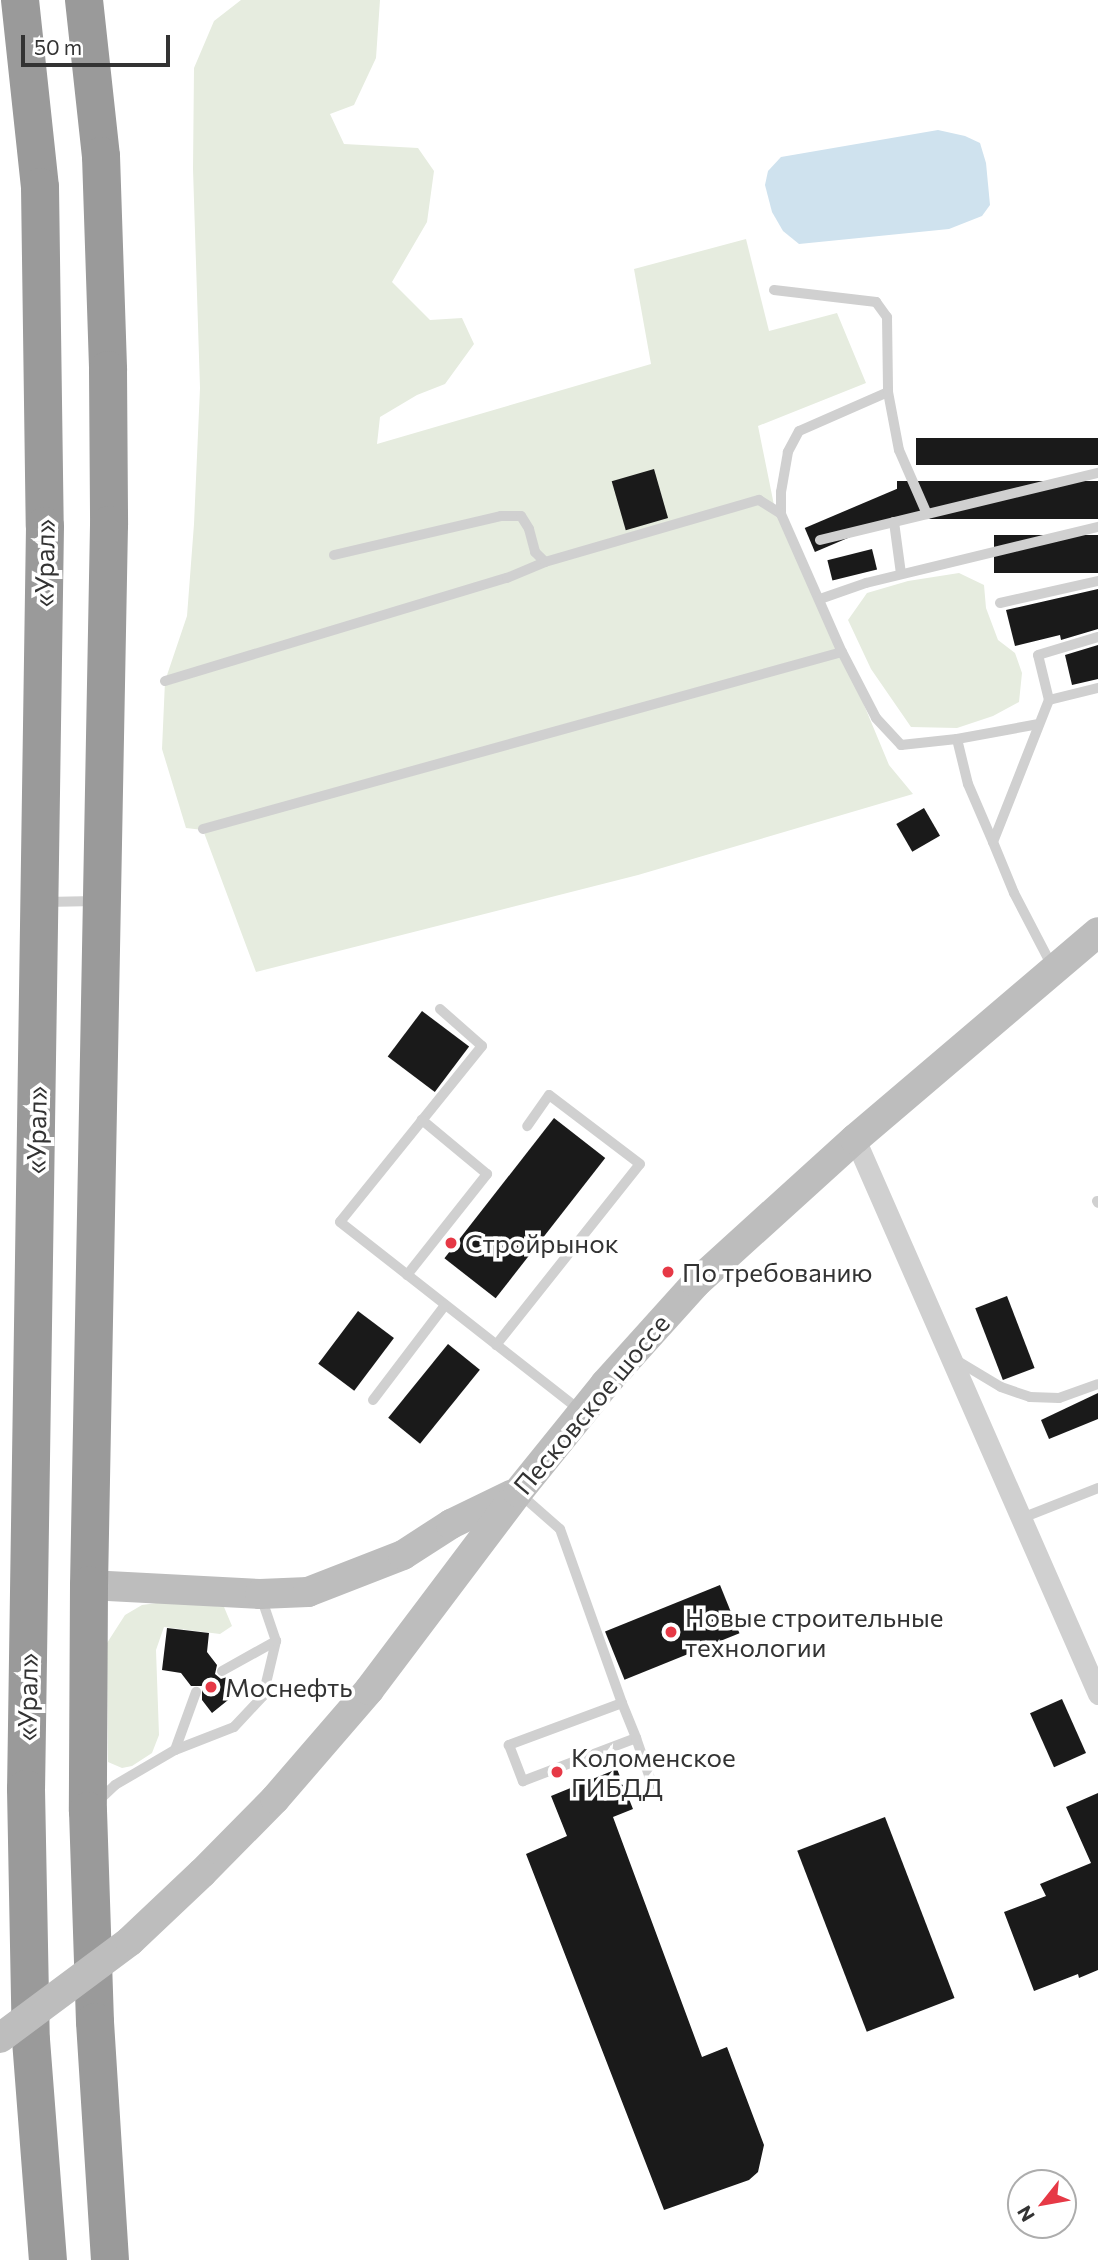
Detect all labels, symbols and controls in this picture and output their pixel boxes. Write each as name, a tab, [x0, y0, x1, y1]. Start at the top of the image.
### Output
scale bar	[24, 21, 173, 65]
text: 50 m	[34, 34, 82, 59]
street label: «Урал»	[28, 519, 60, 607]
street label: «Урал»	[20, 1086, 52, 1174]
place label: Стройрынок	[465, 1227, 619, 1259]
marker: Стройрынок	[443, 1235, 459, 1251]
place label: По требованию	[682, 1256, 873, 1288]
marker: По требованию	[660, 1264, 676, 1280]
street label: Песковское шоссе	[507, 1308, 675, 1500]
place label: Новые строительные технологии	[685, 1601, 944, 1662]
marker: Новые строительные технологии	[663, 1624, 679, 1640]
street label: «Урал»	[11, 1653, 43, 1741]
place label: Моснефть	[225, 1671, 353, 1703]
marker: Моснефть	[203, 1679, 219, 1695]
place label: Коломенское ГИБДД	[571, 1741, 736, 1802]
marker: Коломенское ГИБДД	[549, 1764, 565, 1780]
north arrow	[1007, 2169, 1077, 2239]
text: N	[1012, 2202, 1039, 2226]

